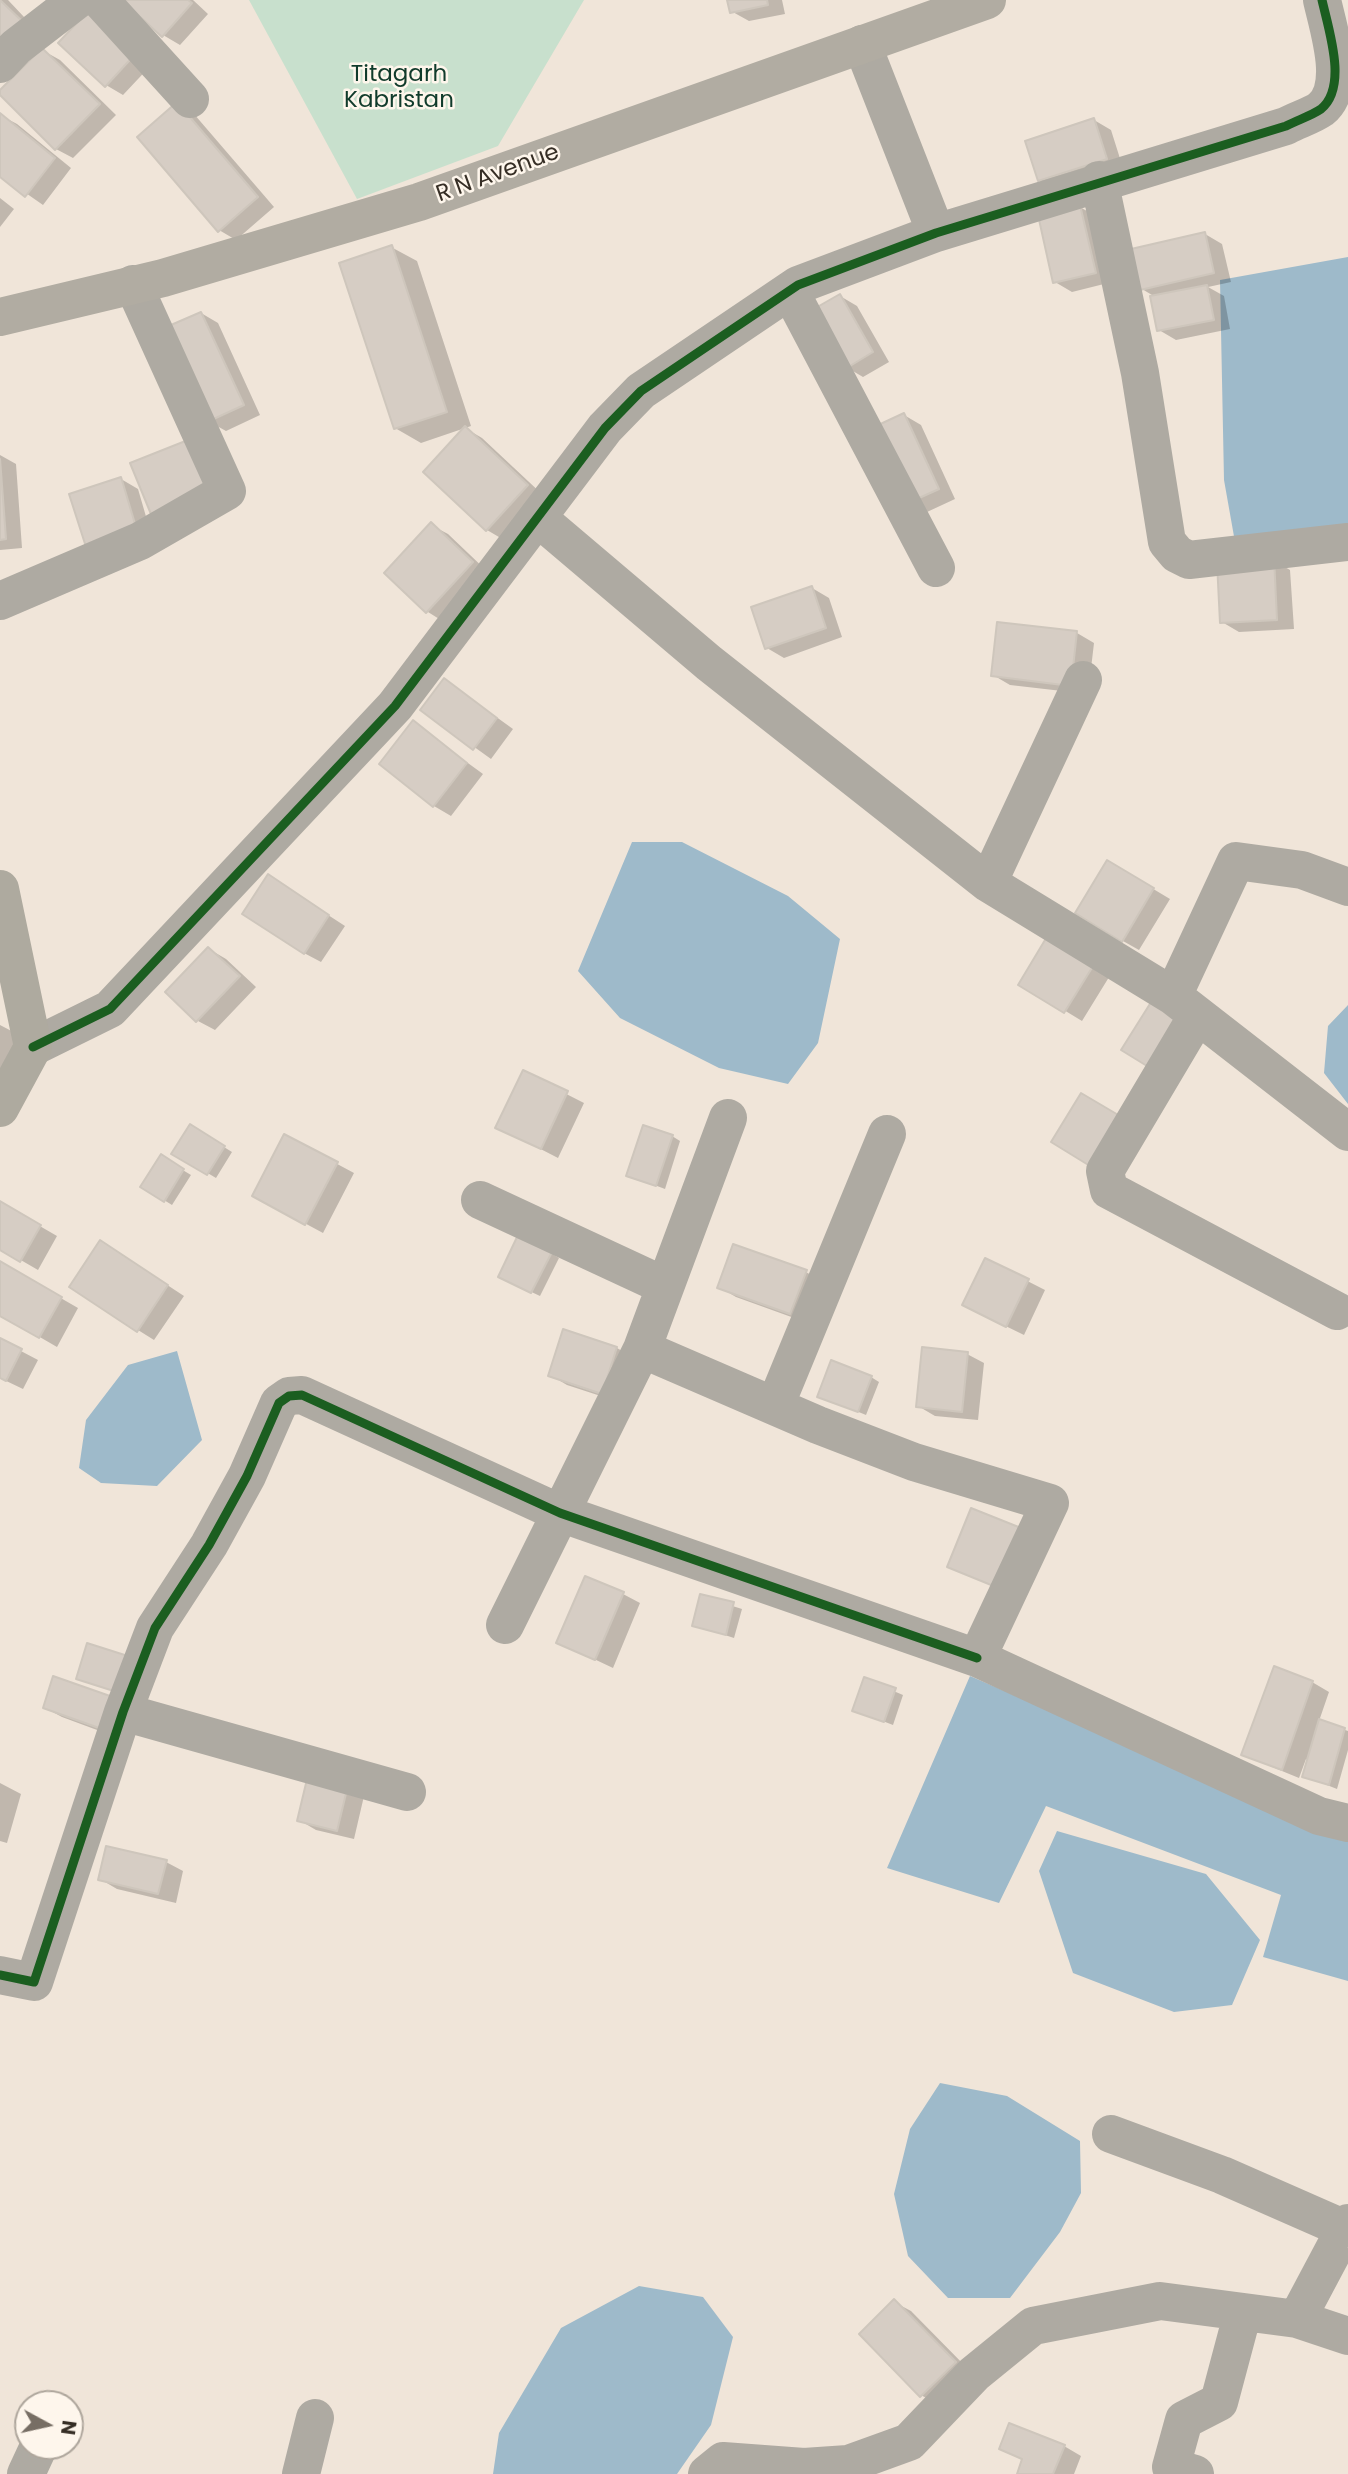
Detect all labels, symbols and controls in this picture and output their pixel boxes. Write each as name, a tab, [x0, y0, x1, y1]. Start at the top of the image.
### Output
park label: Titagarh Kabristan	[344, 61, 454, 115]
street label: R N Avenue	[433, 139, 563, 209]
north arrow	[14, 2390, 84, 2460]
text: N	[54, 2419, 83, 2437]

